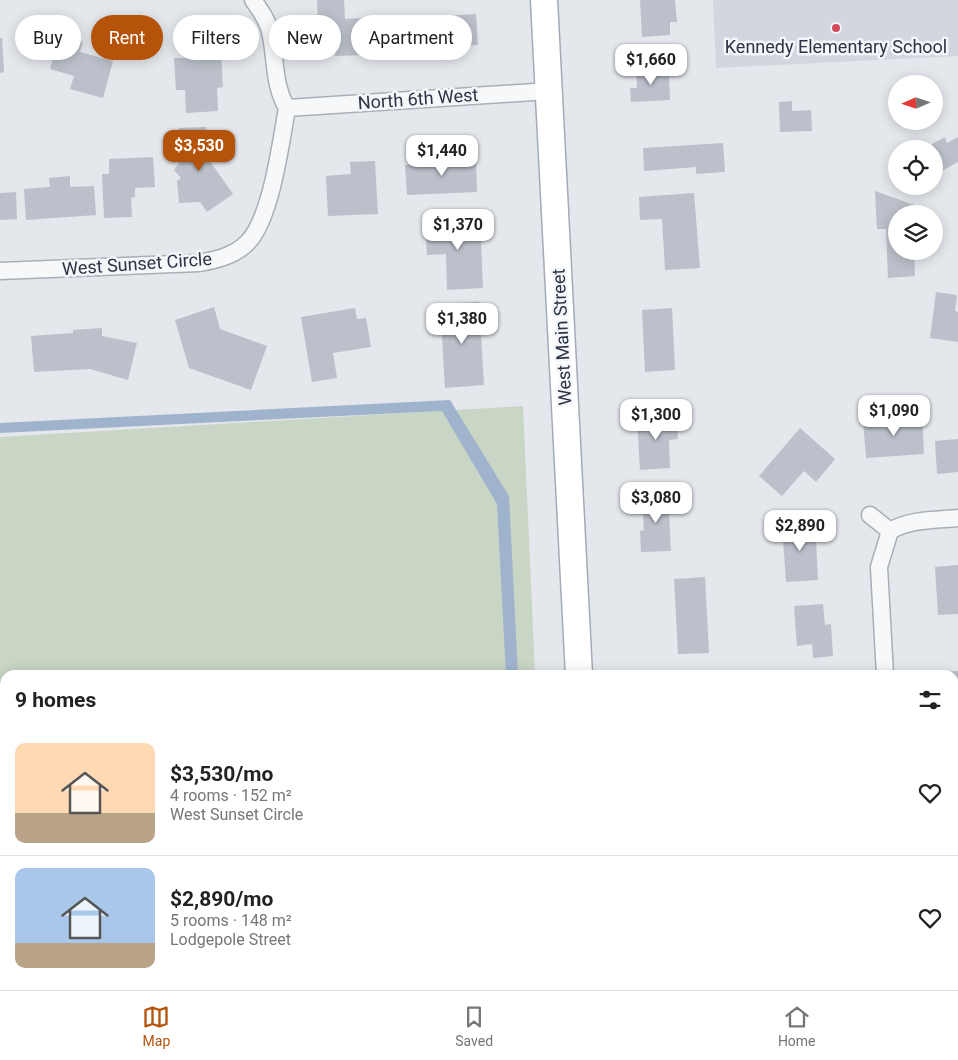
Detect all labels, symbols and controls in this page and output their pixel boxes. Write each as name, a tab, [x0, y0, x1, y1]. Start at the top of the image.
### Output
chip: Buy	[15, 15, 81, 60]
chip: Rent	[91, 15, 163, 60]
chip: Filters	[173, 15, 259, 60]
chip: New	[269, 15, 341, 60]
chip: Apartment	[351, 15, 472, 60]
marker: Kennedy Elementary School	[830, 22, 842, 34]
place label: Kennedy Elementary School	[725, 36, 947, 57]
pin: $1,660	[610, 44, 692, 86]
text: $1,660	[626, 50, 676, 69]
north arrow	[888, 75, 942, 130]
map controls	[888, 75, 943, 260]
street label: North 6th West	[357, 84, 479, 113]
pin: $3,530	[158, 130, 240, 172]
pin: $1,440	[401, 134, 483, 177]
text: $3,530	[174, 136, 224, 155]
button: locate	[888, 140, 943, 195]
text: $1,440	[417, 141, 467, 160]
button: layers	[888, 205, 943, 260]
pin: $1,370	[417, 208, 499, 251]
text: $1,370	[433, 215, 483, 234]
street label: West Sunset Circle	[61, 248, 213, 279]
street label: West Main Street	[547, 268, 576, 406]
pin: $1,380	[421, 302, 503, 345]
text: $1,380	[437, 309, 487, 328]
pin: $1,090	[853, 394, 935, 437]
pin: $1,300	[615, 398, 697, 441]
text: $1,090	[869, 401, 919, 420]
text: $1,300	[631, 405, 681, 424]
pin: $3,080	[615, 482, 697, 524]
text: $3,080	[631, 488, 681, 507]
pin: $2,890	[759, 510, 841, 552]
text: $2,890	[775, 516, 825, 535]
icon: filters	[916, 686, 944, 714]
text: 9 homes	[15, 688, 96, 712]
text: $3,530/mo	[170, 762, 273, 786]
icon: home	[55, 763, 115, 823]
icon: heart	[916, 779, 944, 807]
text: 4 rooms · 152 m²	[170, 786, 292, 805]
text: West Sunset Circle	[170, 805, 303, 824]
text: $2,890/mo	[170, 887, 273, 911]
icon: home	[55, 888, 115, 948]
icon: heart	[916, 904, 944, 932]
text: 5 rooms · 148 m²	[170, 911, 292, 930]
text: Lodgepole Street	[170, 930, 291, 949]
tab: Map	[142, 1003, 170, 1049]
tab: Saved	[455, 1003, 493, 1049]
tab: Home	[778, 1003, 816, 1049]

